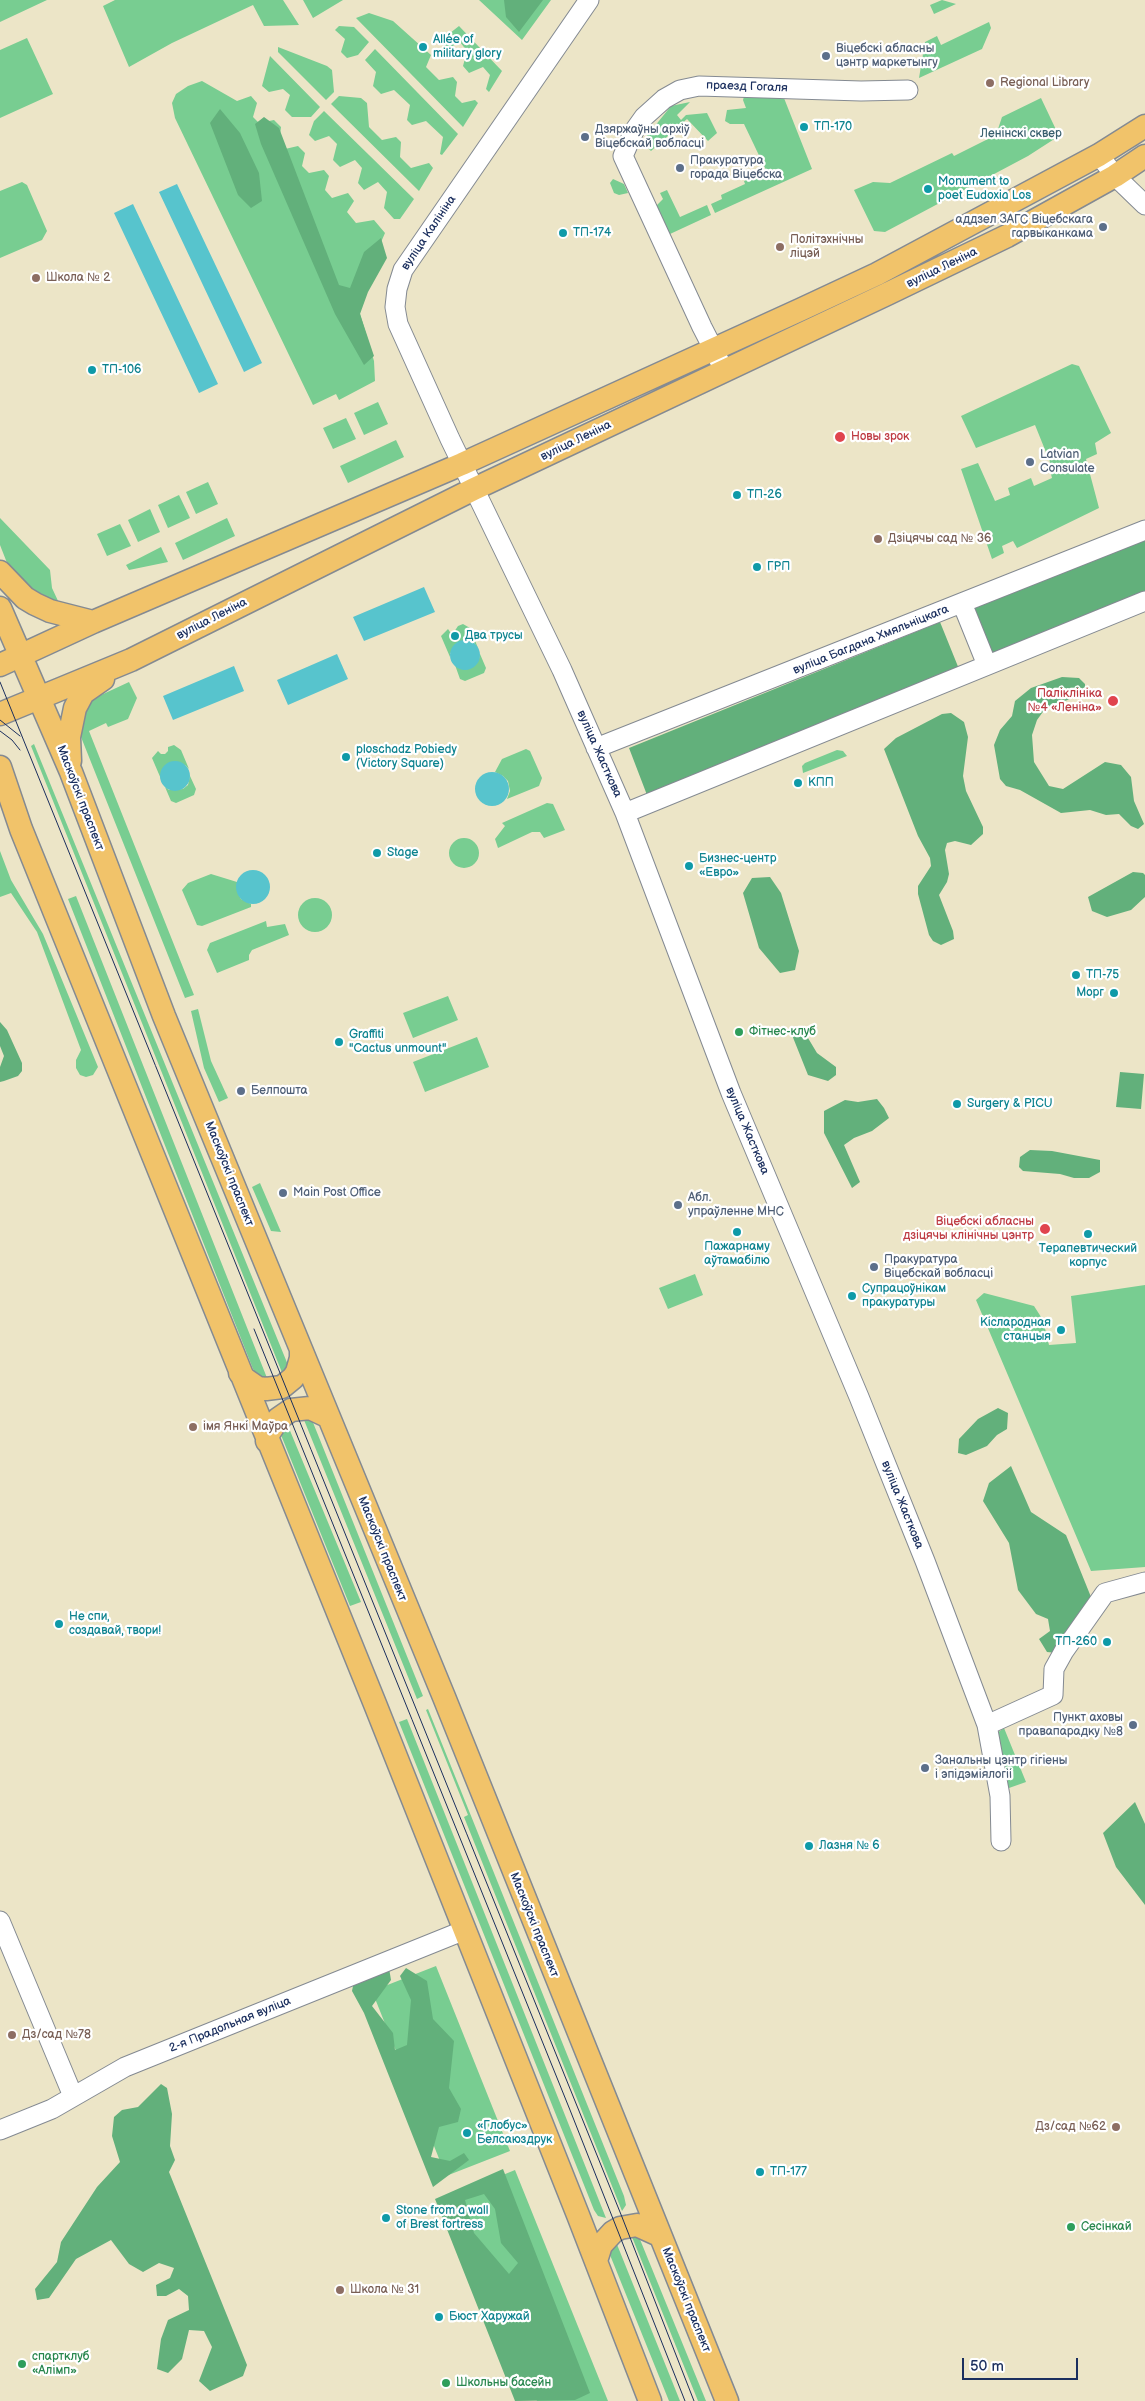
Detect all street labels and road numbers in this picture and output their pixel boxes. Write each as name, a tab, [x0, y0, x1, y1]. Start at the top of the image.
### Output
street label: праезд Гогаля	[706, 78, 788, 96]
street label: вуліца Калініна	[399, 193, 459, 273]
street label: вуліца Леніна	[904, 245, 980, 291]
street label: вуліца Леніна	[538, 418, 614, 464]
street label: вуліца Леніна	[174, 595, 250, 643]
street label: вуліца Багдана Хмяльніцкага	[791, 602, 951, 678]
street label: вуліца Жасткова	[573, 708, 625, 800]
street label: Маскоўскі праспект	[53, 743, 107, 853]
street label: вуліца Жасткова	[722, 1085, 772, 1177]
street label: Маскоўскі праспект	[201, 1119, 257, 1229]
street label: вуліца Жасткова	[878, 1459, 926, 1551]
street label: Маскоўскі праспект	[354, 1494, 410, 1604]
street label: Маскоўскі праспект	[506, 1870, 562, 1980]
street label: 2-я Прадольная вуліца	[167, 1994, 293, 2056]
street label: Маскоўскі праспект	[658, 2245, 714, 2355]

